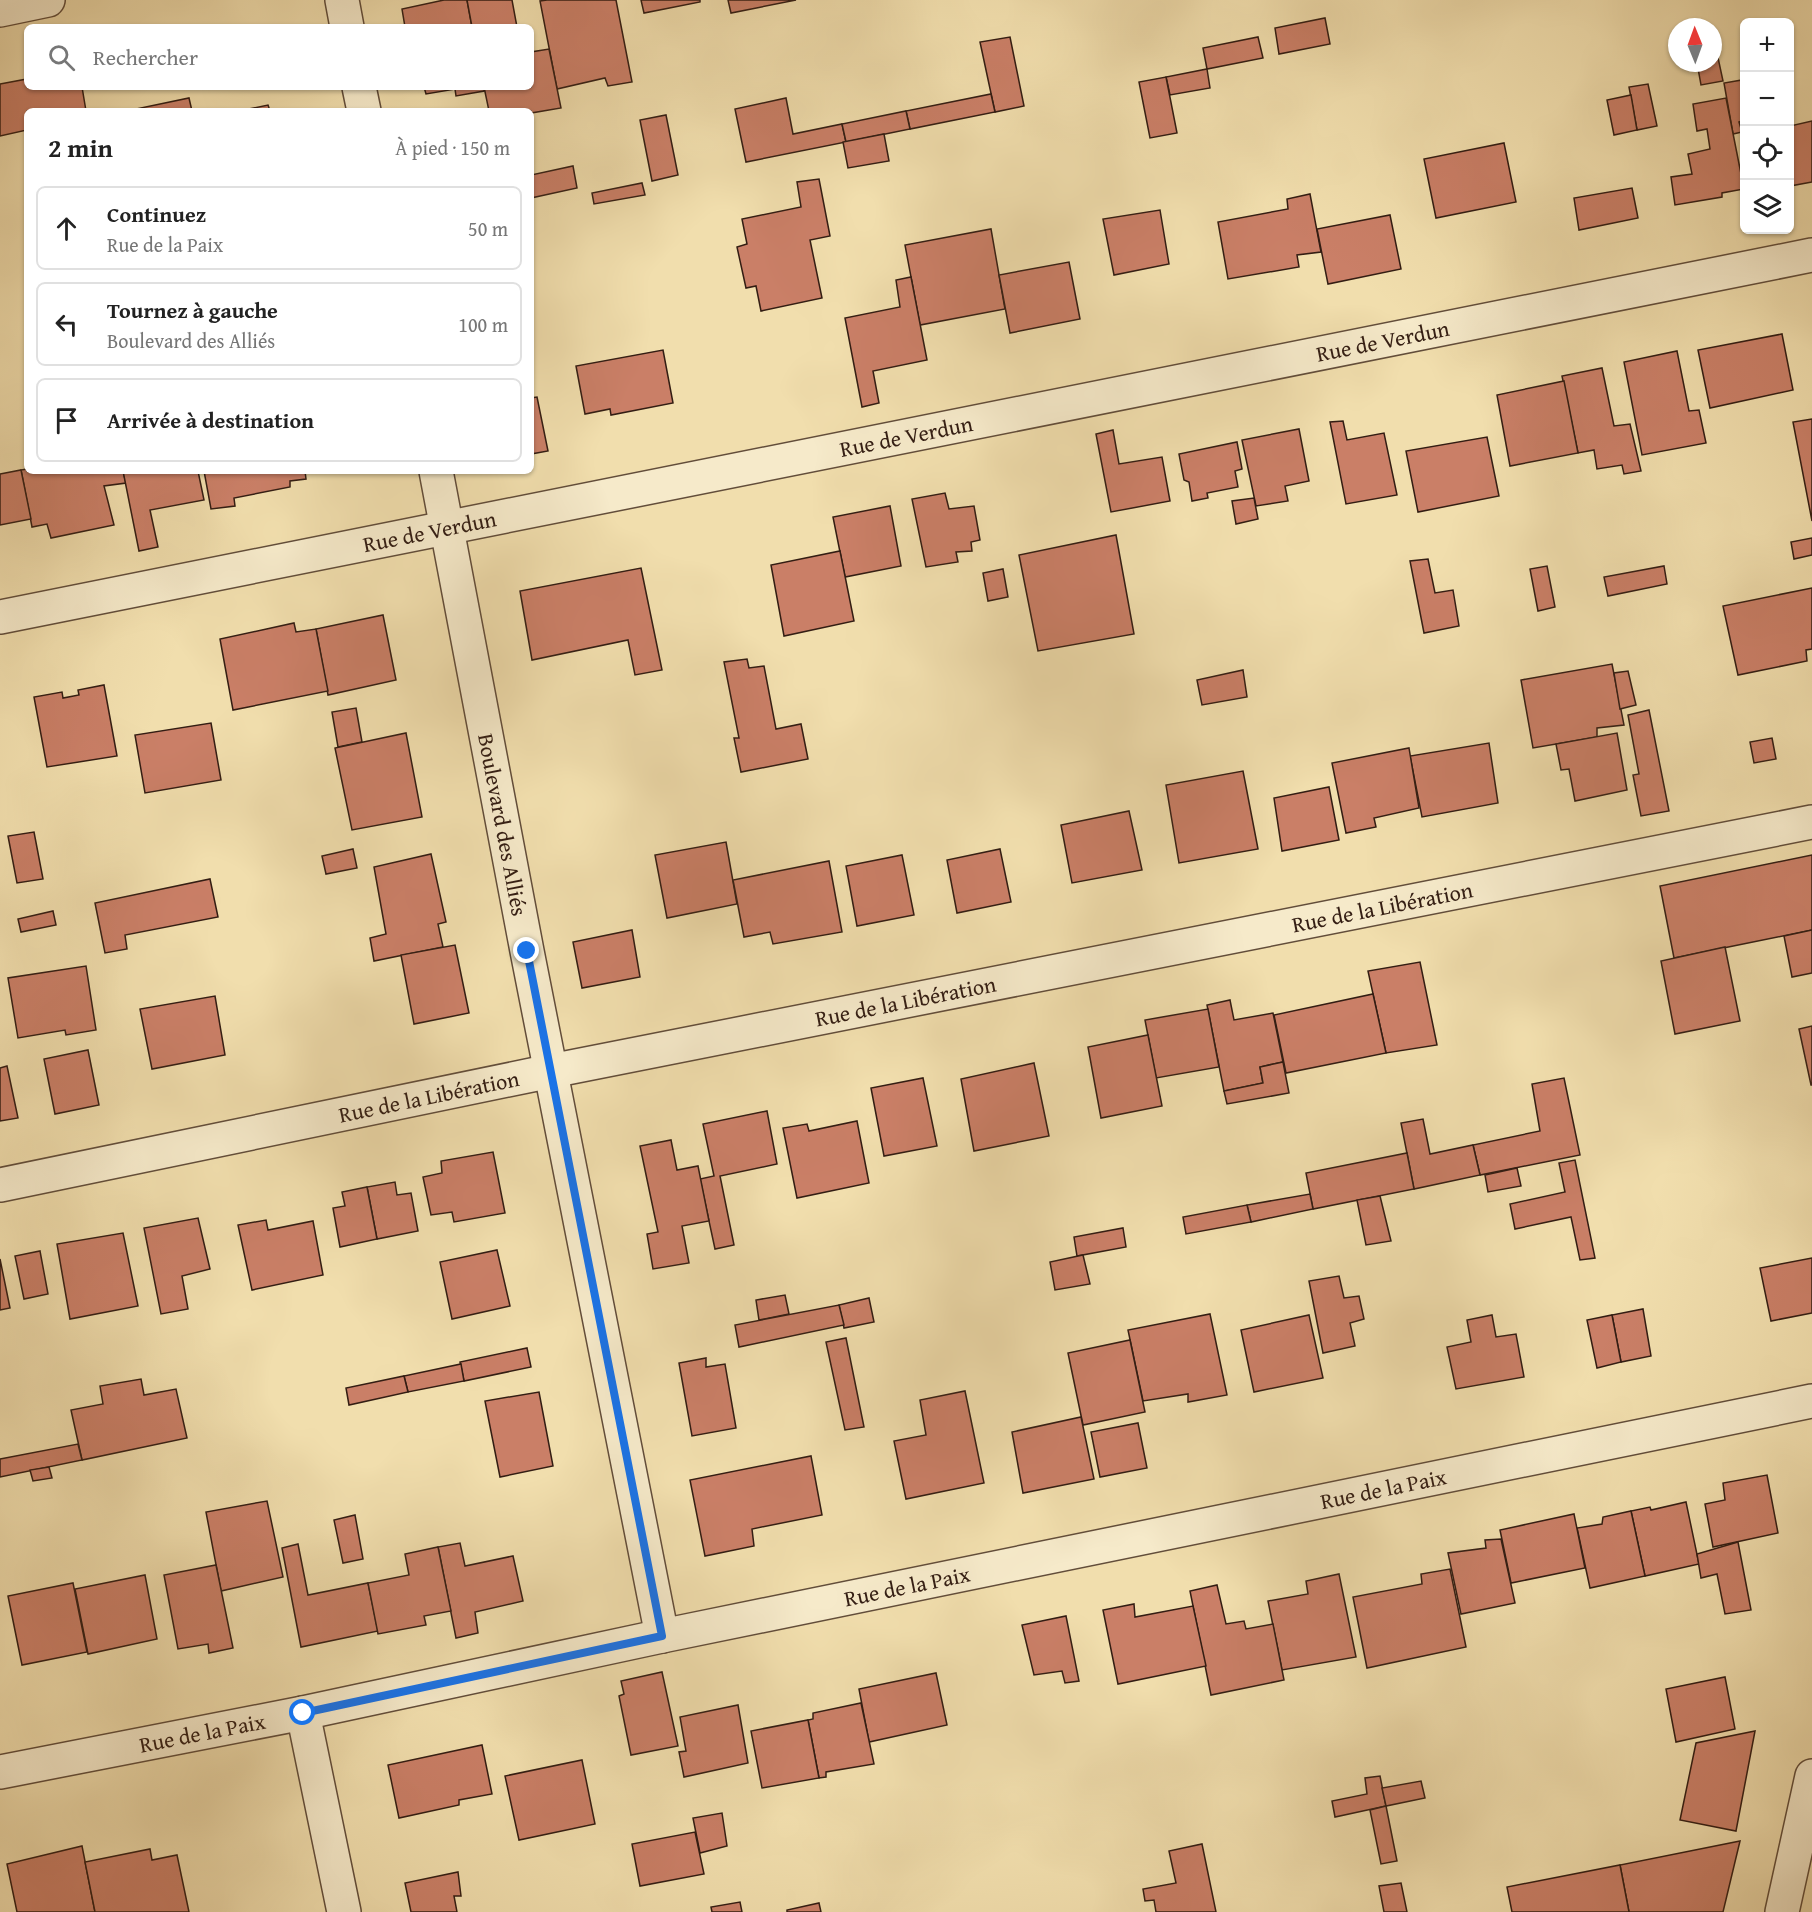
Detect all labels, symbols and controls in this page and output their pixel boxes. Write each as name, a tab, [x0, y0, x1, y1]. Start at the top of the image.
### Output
north arrow	[1668, 18, 1722, 72]
map controls	[1740, 18, 1794, 234]
button: +	[1740, 18, 1794, 72]
search box	[24, 24, 534, 90]
icon: search	[45, 41, 78, 74]
text: Rechercher	[93, 41, 198, 73]
button: −	[1740, 72, 1794, 126]
button: locate	[1740, 126, 1794, 180]
text: 2 min	[48, 128, 113, 167]
text: À pied · 150 m	[395, 133, 510, 162]
button: layers	[1740, 180, 1794, 234]
text: Continuez	[107, 198, 206, 230]
icon: ahead	[50, 212, 83, 245]
text: 50 m	[468, 214, 508, 243]
text: Rue de la Paix	[107, 230, 223, 259]
text: Tournez à gauche	[107, 294, 278, 326]
icon: left	[50, 308, 83, 341]
text: 100 m	[458, 310, 508, 339]
street label: Rue de Verdun	[1313, 312, 1453, 370]
text: Boulevard des Alliés	[107, 326, 275, 355]
icon: arrive	[50, 404, 83, 437]
text: Arrivée à destination	[107, 404, 314, 436]
street label: Rue de Verdun	[837, 407, 976, 465]
street label: Rue de Verdun	[360, 502, 499, 560]
street label: Boulevard des Alliés	[470, 731, 536, 919]
street label: Rue de la Libération	[1289, 873, 1476, 940]
route end	[513, 937, 539, 963]
street label: Rue de la Libération	[812, 967, 999, 1034]
street label: Rue de la Libération	[336, 1062, 523, 1131]
street label: Rue de la Paix	[1317, 1460, 1450, 1517]
street label: Rue de la Paix	[841, 1557, 974, 1614]
route start	[289, 1699, 315, 1725]
street label: Rue de la Paix	[136, 1705, 269, 1761]

